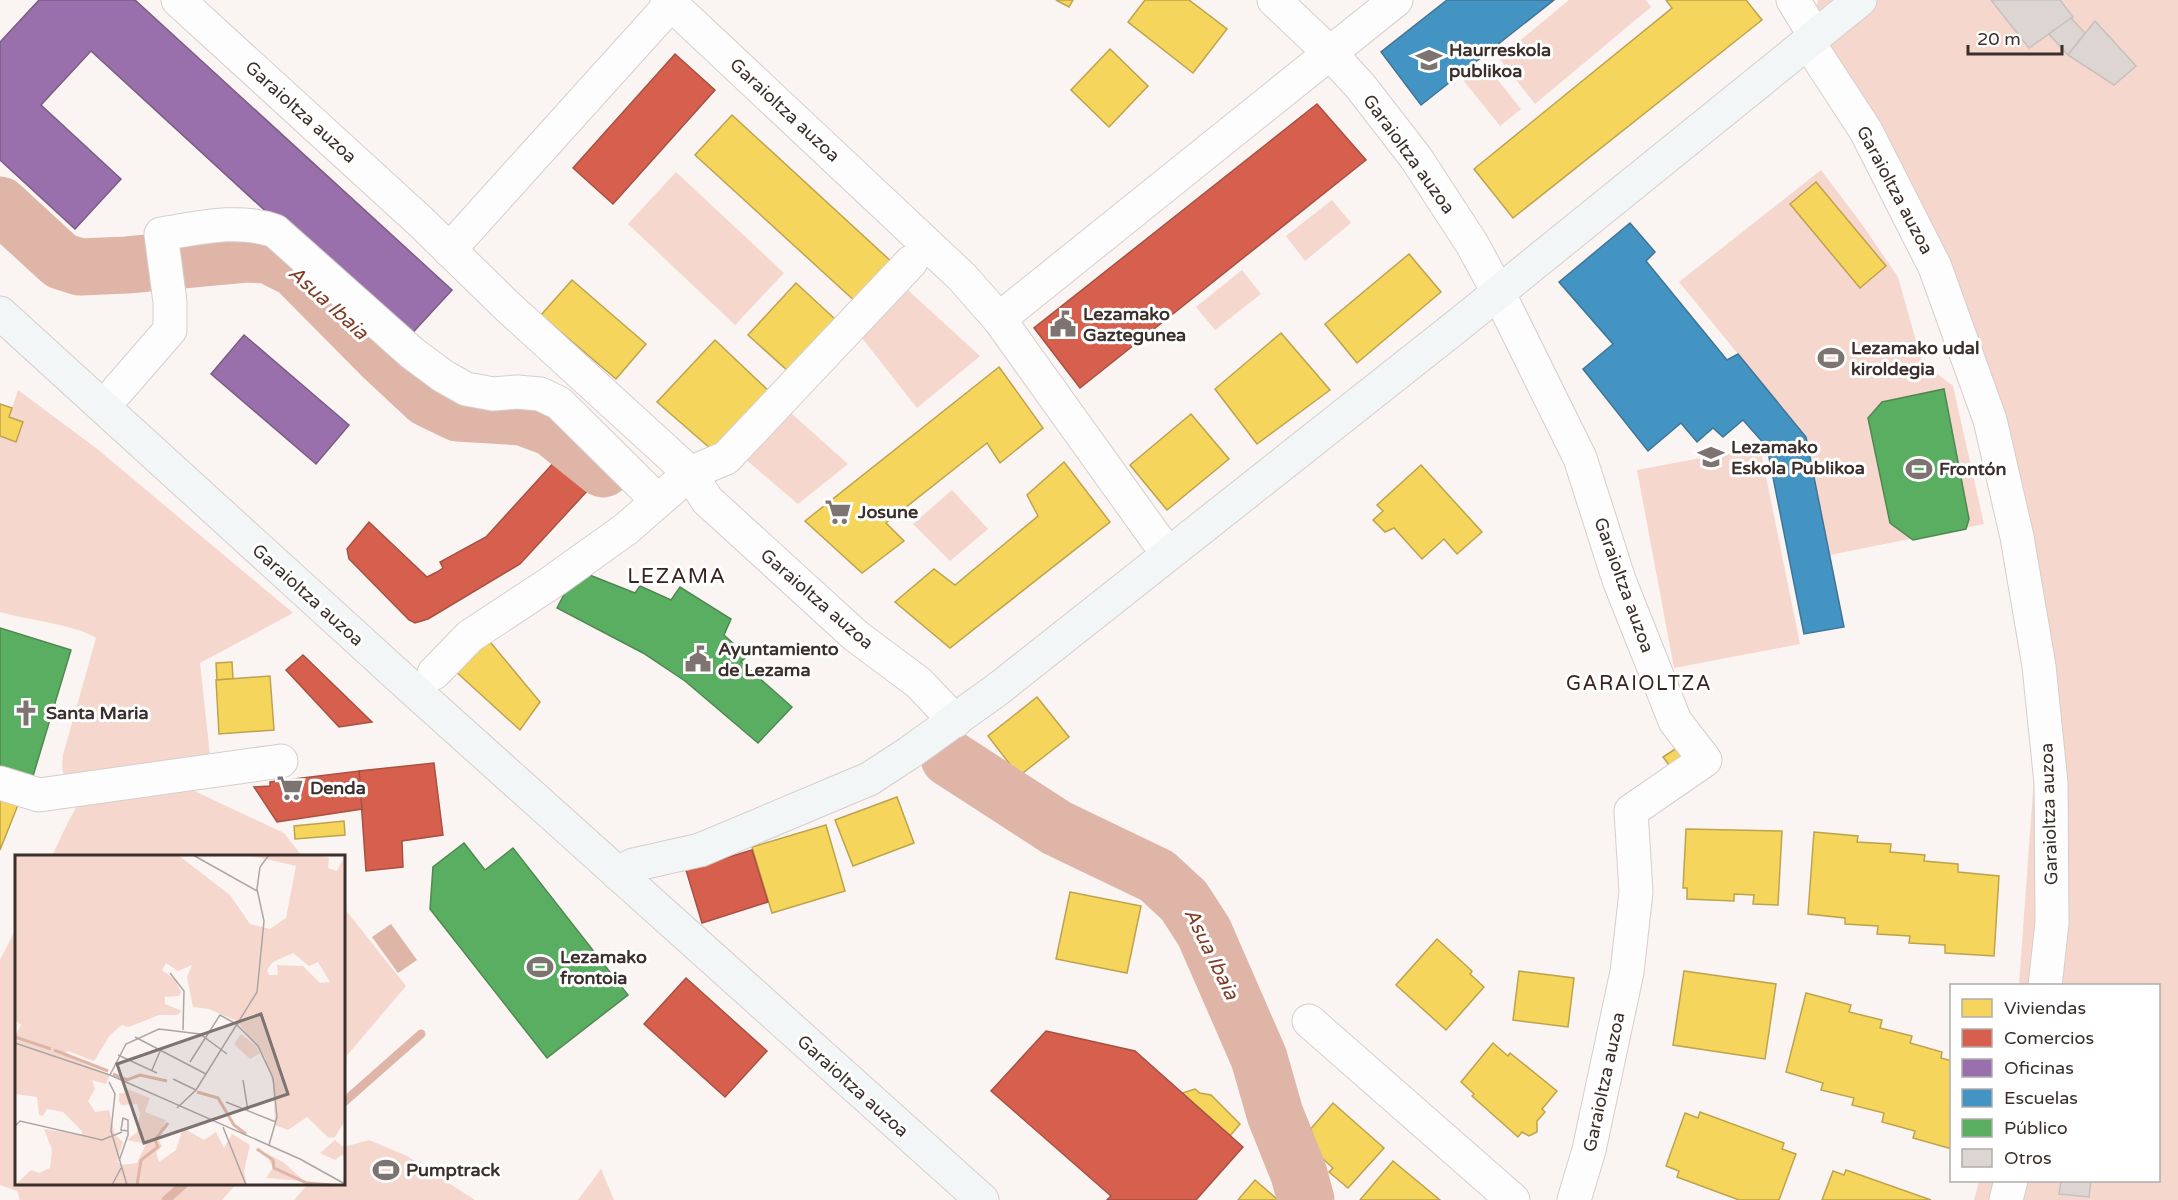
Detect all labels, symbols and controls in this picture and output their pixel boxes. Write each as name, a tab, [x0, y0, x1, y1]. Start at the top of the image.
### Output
scale bar	[1968, 18, 2062, 56]
text: 20 m	[1977, 28, 2021, 50]
place label: Haurreskola publikoa	[1449, 39, 1551, 82]
school or university icon: Haurreskola publikoa	[1414, 45, 1444, 75]
street label: Garaioltza auzoa	[725, 53, 845, 167]
street label: Garaioltza auzoa	[241, 56, 361, 168]
street label: Garaioltza auzoa	[1358, 90, 1460, 218]
street label: Garaioltza auzoa	[1852, 122, 1938, 258]
water label: Asua Ibaia	[283, 261, 373, 345]
place label: Lezamako Gaztegunea	[1083, 303, 1186, 346]
public building icon: Lezamako Gaztegunea	[1048, 309, 1078, 339]
place label: Lezamako udal kiroldegia	[1851, 337, 1979, 380]
sports icon: Lezamako udal kiroldegia	[1816, 343, 1846, 373]
place label: Lezamako Eskola Publikoa	[1731, 436, 1865, 479]
school or university icon: Lezamako Eskola Publikoa	[1696, 442, 1726, 472]
sports icon: Frontón	[1904, 454, 1934, 484]
place label: Frontón	[1939, 458, 2006, 480]
supermarket icon: Josune	[823, 497, 853, 527]
place label: Josune	[857, 501, 918, 523]
street label: Garaioltza auzoa	[1589, 514, 1659, 656]
street label: Garaioltza auzoa	[248, 539, 368, 651]
street label: Garaioltza auzoa	[756, 544, 878, 654]
district label: LEZAMA	[627, 564, 727, 589]
place label: Ayuntamiento de Lezama	[718, 638, 839, 681]
public building icon: Ayuntamiento de Lezama	[683, 644, 713, 674]
district label: GARAIOLTZA	[1566, 672, 1712, 696]
church icon: Santa Maria	[11, 698, 41, 728]
place label: Santa Maria	[46, 702, 149, 724]
street label: Garaioltza auzoa	[2036, 742, 2062, 886]
supermarket icon: Denda	[275, 773, 305, 803]
place label: Denda	[310, 777, 366, 799]
inset map	[15, 855, 345, 1185]
water label: Asua Ibaia	[1179, 904, 1244, 1004]
place label: Lezamako frontoia	[560, 946, 647, 989]
sports icon: Lezamako frontoia	[525, 952, 555, 982]
legend	[1950, 984, 2160, 1182]
text: Viviendas	[2004, 997, 2086, 1019]
street label: Garaioltza auzoa	[1578, 1010, 1630, 1154]
text: Comercios	[2004, 1027, 2094, 1049]
street label: Garaioltza auzoa	[793, 1030, 913, 1142]
text: Oficinas	[2004, 1057, 2074, 1079]
text: Escuelas	[2004, 1087, 2078, 1109]
text: Público	[2004, 1117, 2068, 1139]
text: Otros	[2004, 1147, 2052, 1169]
sports icon: Pumptrack	[371, 1155, 401, 1185]
place label: Pumptrack	[406, 1159, 500, 1181]

